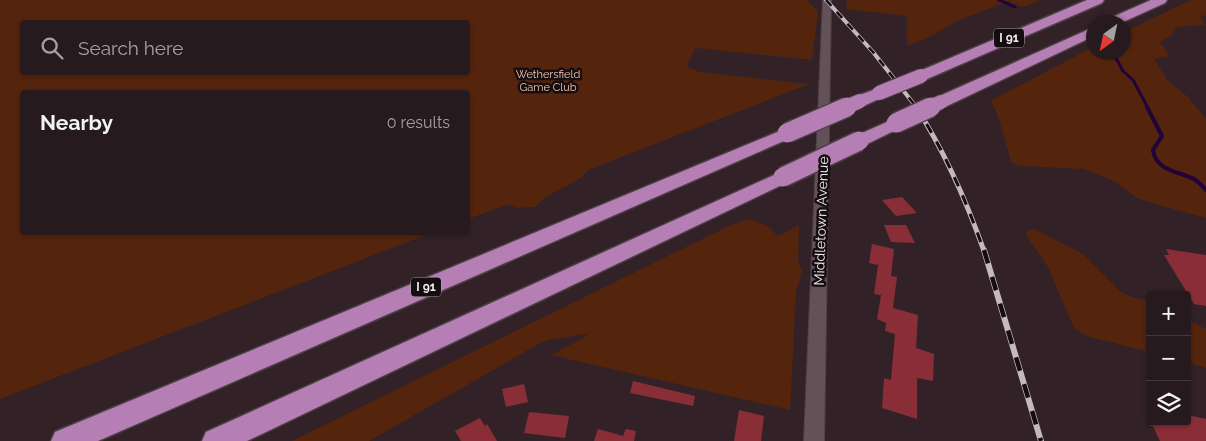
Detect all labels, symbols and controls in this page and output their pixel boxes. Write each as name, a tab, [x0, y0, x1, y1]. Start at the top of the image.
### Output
north arrow	[1086, 15, 1131, 60]
search box	[20, 20, 470, 75]
road number: I 91	[994, 28, 1024, 48]
icon: search	[38, 34, 66, 62]
text: Search here	[78, 37, 184, 59]
park label: Wethersfield Game Club	[516, 68, 581, 94]
text: Nearby	[40, 110, 113, 135]
text: 0 results	[387, 113, 450, 132]
street label: Middletown Avenue	[811, 156, 831, 286]
road number: I 91	[411, 278, 441, 296]
map controls	[1146, 291, 1191, 426]
button: +	[1146, 291, 1191, 336]
button: −	[1146, 336, 1191, 381]
button: layers	[1146, 381, 1191, 426]

